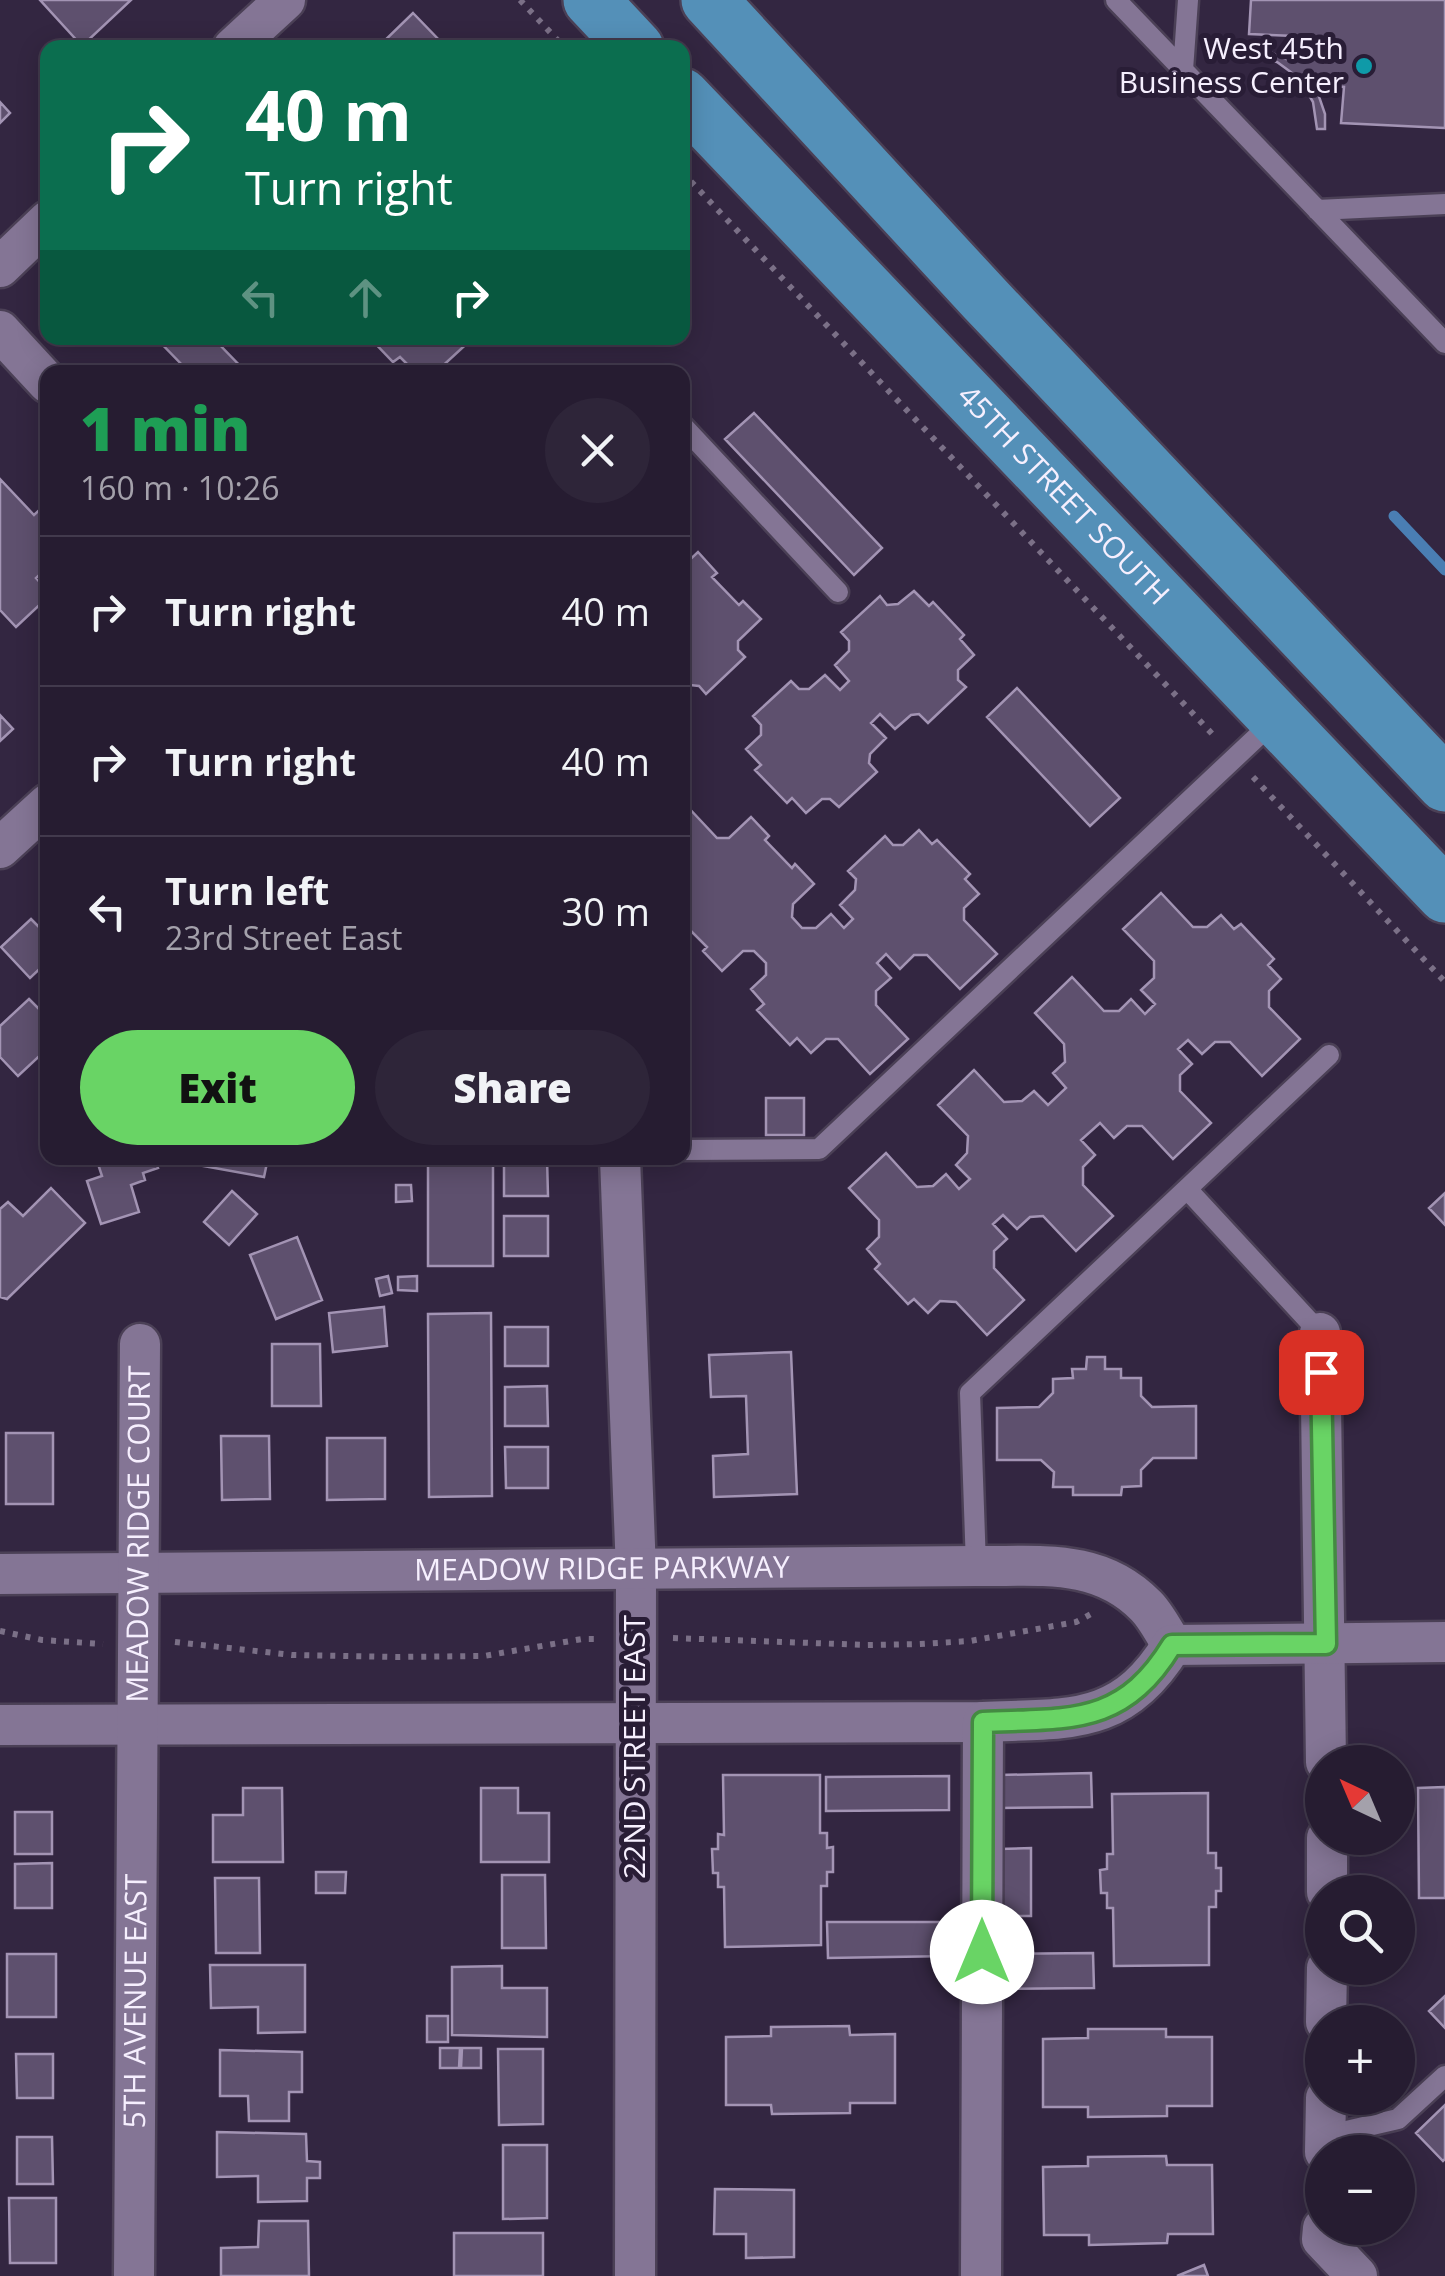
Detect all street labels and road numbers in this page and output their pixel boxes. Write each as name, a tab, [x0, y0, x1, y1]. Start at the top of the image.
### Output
street label: 45TH STREET SOUTH	[949, 375, 1179, 613]
street label: MEADOW RIDGE COURT	[116, 1365, 159, 1703]
street label: MEADOW RIDGE PARKWAY	[414, 1546, 790, 1590]
street label: 22ND STREET EAST	[613, 1614, 654, 1879]
street label: 5TH AVENUE EAST	[113, 1873, 156, 2128]

